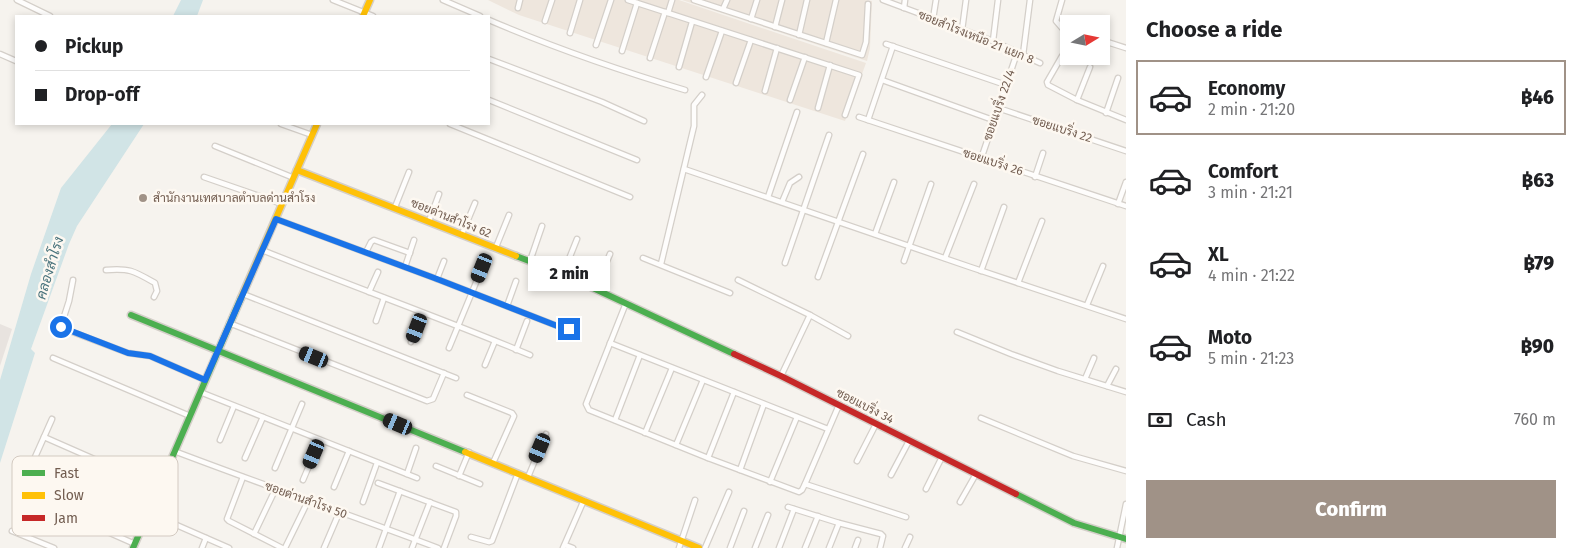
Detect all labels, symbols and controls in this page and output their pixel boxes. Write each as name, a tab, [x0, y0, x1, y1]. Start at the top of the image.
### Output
street label: ซอยสำโรงเหนือ 21 แยก 8	[916, 6, 1037, 67]
north arrow	[1060, 15, 1110, 65]
map controls	[1060, 15, 1110, 65]
text: Choose a ride	[1146, 16, 1282, 43]
text: Pickup	[65, 35, 123, 58]
street label: ซอยแบริ่ง 22/4	[977, 66, 1018, 142]
icon: car	[1148, 75, 1193, 120]
text: Economy	[1208, 77, 1285, 100]
text: Drop-off	[65, 83, 139, 106]
text: ฿46	[1521, 86, 1554, 109]
text: 2 min · 21:20	[1208, 100, 1295, 119]
street label: ซอยแบริ่ง 22	[1030, 109, 1095, 145]
street label: ซอยแบริ่ง 26	[961, 142, 1026, 178]
icon: car	[1148, 158, 1193, 203]
text: Comfort	[1208, 160, 1278, 183]
text: ฿63	[1522, 169, 1554, 192]
text: 3 min · 21:21	[1208, 183, 1293, 202]
place label: สำนักงานเทศบาลตำบลด่านสำโรง	[153, 190, 316, 205]
marker: สำนักงานเทศบาลตำบลด่านสำโรง	[137, 192, 149, 204]
street label: ซอยด่านสำโรง 62	[409, 195, 494, 241]
water label: คลองสำโรง	[32, 235, 68, 301]
icon: car	[1148, 241, 1193, 286]
text: XL	[1208, 243, 1229, 266]
car	[469, 251, 494, 285]
text: ฿79	[1523, 252, 1554, 275]
callout: 2 min	[528, 256, 610, 292]
text: 2 min	[549, 264, 589, 283]
text: 4 min · 21:22	[1208, 266, 1295, 285]
car	[404, 311, 429, 345]
route start	[50, 316, 72, 338]
route end	[558, 318, 580, 340]
icon: car	[1148, 324, 1193, 369]
text: Moto	[1208, 326, 1252, 349]
text: ฿90	[1521, 335, 1554, 358]
car	[297, 344, 330, 370]
text: 5 min · 21:23	[1208, 349, 1294, 368]
street label: ซอยแบริ่ง 34	[834, 382, 898, 427]
icon: cash	[1146, 406, 1174, 434]
text: Cash	[1186, 408, 1227, 431]
text: 760 m	[1514, 410, 1556, 429]
car	[381, 411, 414, 437]
car	[527, 431, 552, 465]
car	[301, 437, 326, 471]
legend	[12, 456, 178, 536]
text: Fast	[54, 465, 80, 482]
street label: ซอยด่านสำโรง 50	[263, 478, 350, 521]
button: Confirm	[1146, 480, 1556, 538]
text: Slow	[54, 487, 84, 504]
text: Jam	[54, 510, 78, 527]

